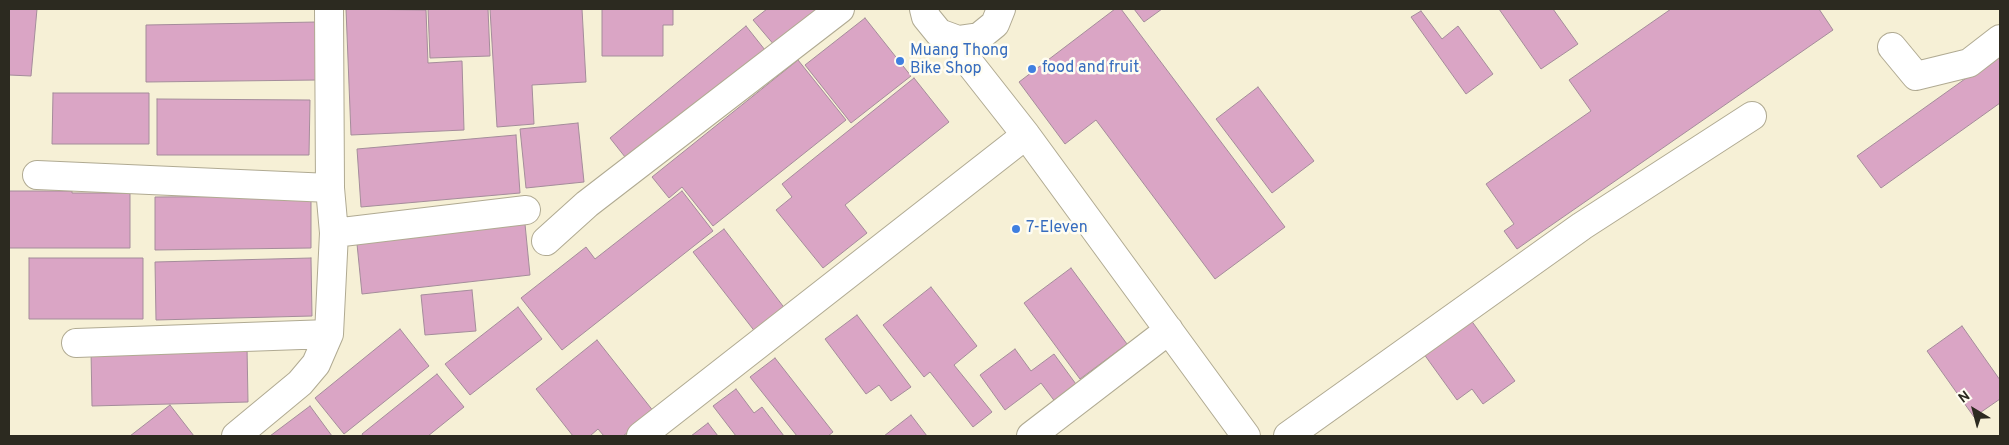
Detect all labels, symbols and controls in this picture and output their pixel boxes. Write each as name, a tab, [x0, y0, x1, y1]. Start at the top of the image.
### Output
place label: Muang Thong Bike Shop	[910, 42, 1008, 80]
marker: Muang Thong Bike Shop	[894, 55, 906, 67]
place label: food and fruit	[1042, 59, 1139, 79]
marker: food and fruit	[1026, 63, 1038, 75]
place label: 7-Eleven	[1026, 219, 1088, 239]
marker: 7-Eleven	[1010, 223, 1022, 235]
north arrow	[1949, 385, 1999, 435]
text: N	[1956, 388, 1974, 407]

